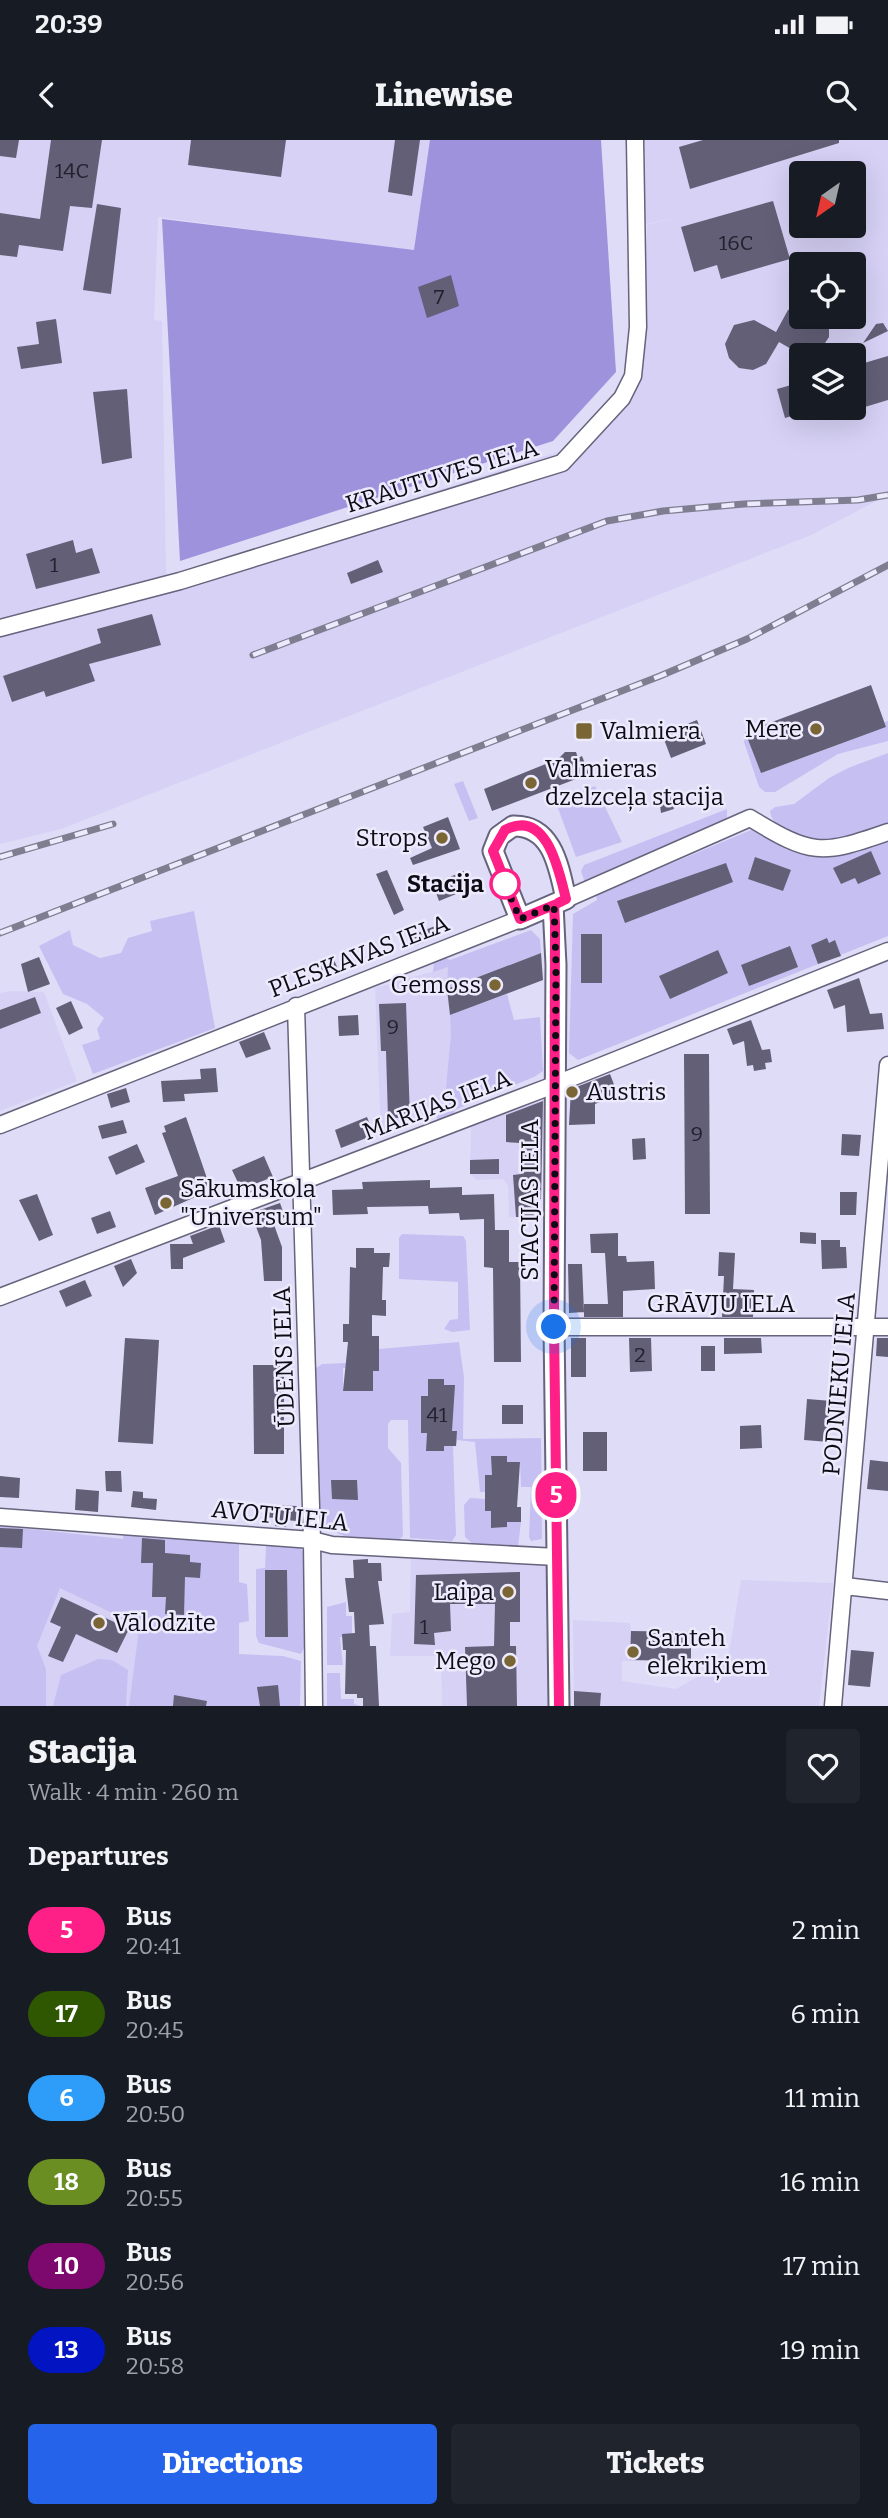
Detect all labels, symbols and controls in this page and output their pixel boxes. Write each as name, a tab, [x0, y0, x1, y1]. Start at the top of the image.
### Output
text: 20:39	[35, 9, 103, 40]
icon: back	[28, 76, 66, 114]
text: Linewise	[375, 76, 513, 114]
icon: search	[822, 76, 860, 114]
house number: 14C	[55, 158, 89, 184]
north arrow	[789, 161, 866, 238]
map controls	[789, 161, 866, 420]
house number: 16C	[719, 230, 753, 256]
button: locate	[789, 252, 866, 329]
house number: 7	[434, 284, 445, 310]
button: layers	[789, 343, 866, 420]
street label: KRAUTUVES IELA	[342, 433, 542, 519]
house number: 1	[50, 552, 59, 578]
place label: Mere	[745, 715, 802, 743]
place label: Valmiera	[600, 717, 701, 745]
marker: Valmiera	[574, 721, 594, 741]
marker: Mere	[808, 721, 824, 737]
place label: Valmieras dzelzceļa stacija	[545, 755, 724, 812]
marker: Valmieras dzelzceļa stacija	[523, 775, 539, 791]
place label: Strops	[356, 824, 428, 852]
marker: Strops	[434, 830, 450, 846]
marker: Stacija	[490, 869, 520, 899]
place label: Stacija	[407, 870, 485, 898]
street label: PLESKAVAS IELA	[265, 909, 453, 1003]
place label: Gemoss	[391, 971, 481, 999]
marker: Gemoss	[487, 977, 503, 993]
house number: 9	[387, 1014, 399, 1040]
street label: MARIJAS IELA	[359, 1064, 515, 1146]
place label: Austris	[586, 1078, 666, 1106]
marker: Austris	[564, 1084, 580, 1100]
street label: STACIJAS IELA	[516, 1119, 544, 1281]
house number: 9	[691, 1121, 703, 1147]
place label: Sākumskola "Universum"	[180, 1175, 322, 1231]
marker: Sākumskola "Universum"	[158, 1195, 174, 1211]
street label: ŪDENS IELA	[268, 1286, 300, 1428]
street label: GRĀVJU IELA	[647, 1290, 795, 1318]
street label: PODNIEKU IELA	[817, 1291, 861, 1477]
your location	[536, 1309, 571, 1344]
house number: 2	[634, 1342, 646, 1368]
house number: 41	[427, 1402, 448, 1428]
line badge: 5	[533, 1472, 579, 1518]
text: 5	[549, 1481, 563, 1509]
street label: AVOTU IELA	[210, 1495, 350, 1537]
place label: Laipa	[433, 1578, 494, 1606]
marker: Laipa	[500, 1584, 516, 1600]
place label: Vālodzīte	[113, 1609, 216, 1637]
house number: 1	[420, 1614, 429, 1640]
marker: Vālodzīte	[91, 1615, 107, 1631]
place label: Santeh elekriķiem	[647, 1624, 767, 1681]
marker: Santeh elekriķiem	[625, 1644, 641, 1660]
place label: Mego	[435, 1647, 496, 1675]
marker: Mego	[502, 1653, 518, 1669]
button: heart	[786, 1729, 860, 1803]
text: Stacija	[28, 1732, 136, 1772]
text: Walk · 4 min · 260 m	[28, 1778, 239, 1806]
text: Departures	[28, 1841, 169, 1872]
text: Bus	[126, 1901, 172, 1932]
text: 2 min	[792, 1915, 860, 1946]
text: 5	[60, 1916, 73, 1944]
text: 20:41	[126, 1932, 181, 1960]
text: Bus	[126, 1985, 172, 2016]
text: 6 min	[791, 1999, 860, 2030]
text: 17	[55, 2000, 78, 2028]
text: 20:45	[126, 2016, 184, 2044]
text: Bus	[126, 2069, 172, 2100]
text: 11 min	[785, 2083, 860, 2114]
text: 6	[59, 2084, 74, 2112]
text: 20:50	[126, 2100, 185, 2128]
text: Bus	[126, 2153, 172, 2184]
text: 16 min	[780, 2167, 860, 2198]
text: 18	[54, 2168, 79, 2196]
text: 20:55	[126, 2184, 183, 2212]
text: Bus	[126, 2237, 172, 2268]
text: 17 min	[782, 2251, 860, 2282]
text: 10	[54, 2252, 79, 2280]
text: 20:56	[126, 2268, 184, 2296]
text: Bus	[126, 2321, 172, 2352]
text: 19 min	[780, 2335, 860, 2366]
text: 13	[54, 2336, 79, 2364]
text: 20:58	[126, 2352, 184, 2380]
button: Directions	[28, 2424, 437, 2504]
button: Tickets	[451, 2424, 860, 2504]

